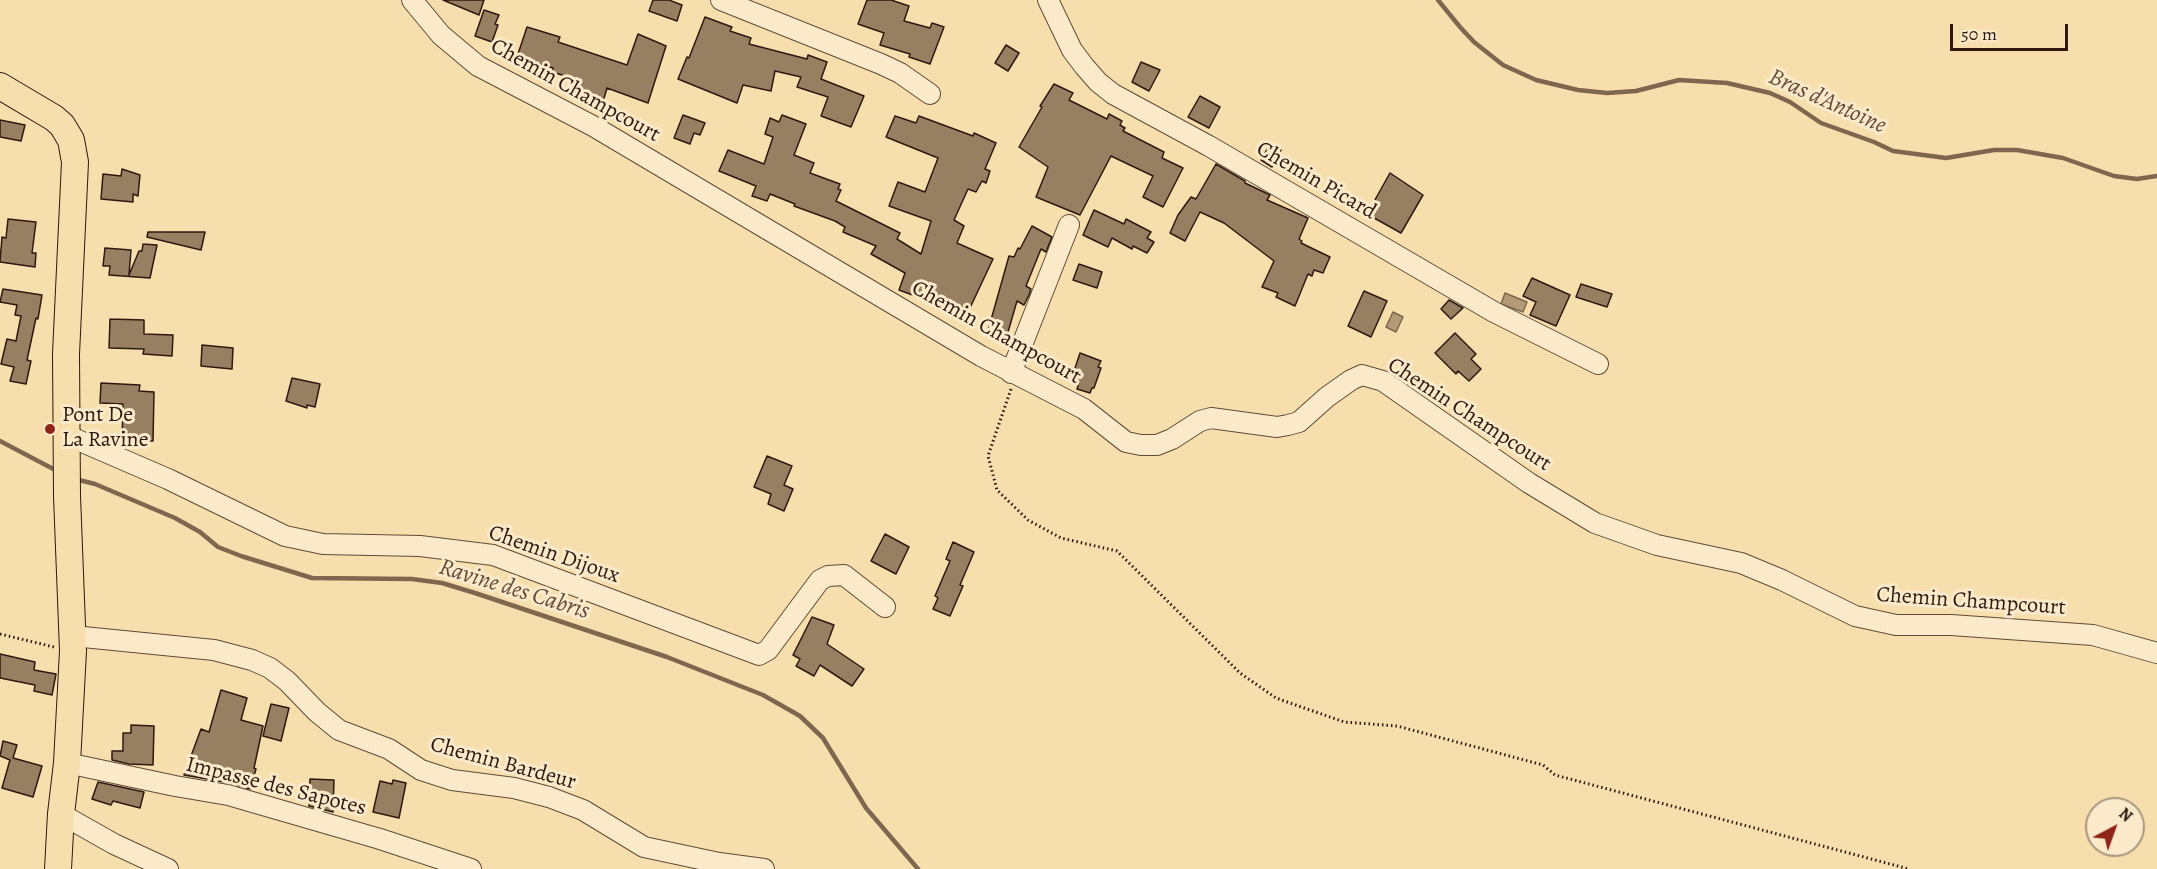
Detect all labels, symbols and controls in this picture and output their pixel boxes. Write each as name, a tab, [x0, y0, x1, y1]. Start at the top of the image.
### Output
scale bar	[1953, 12, 2072, 50]
text: 50 m	[1961, 22, 1997, 46]
street label: Chemin Champcourt	[486, 34, 664, 148]
water label: Bras d'Antoine	[1764, 63, 1890, 141]
street label: Chemin Picard	[1251, 136, 1381, 226]
street label: Chemin Champcourt	[907, 276, 1085, 390]
street label: Chemin Champcourt	[1382, 352, 1556, 478]
place label: Pont De La Ravine	[62, 403, 149, 454]
marker: Pont De La Ravine	[43, 422, 57, 436]
street label: Chemin Dijoux	[485, 520, 623, 590]
water label: Ravine des Cabris	[435, 553, 593, 627]
street label: Chemin Champcourt	[1876, 582, 2066, 622]
street label: Chemin Bardeur	[427, 732, 579, 796]
street label: Impasse des Sapotes	[183, 752, 369, 822]
north arrow	[2085, 797, 2145, 857]
text: N	[2114, 803, 2137, 827]

